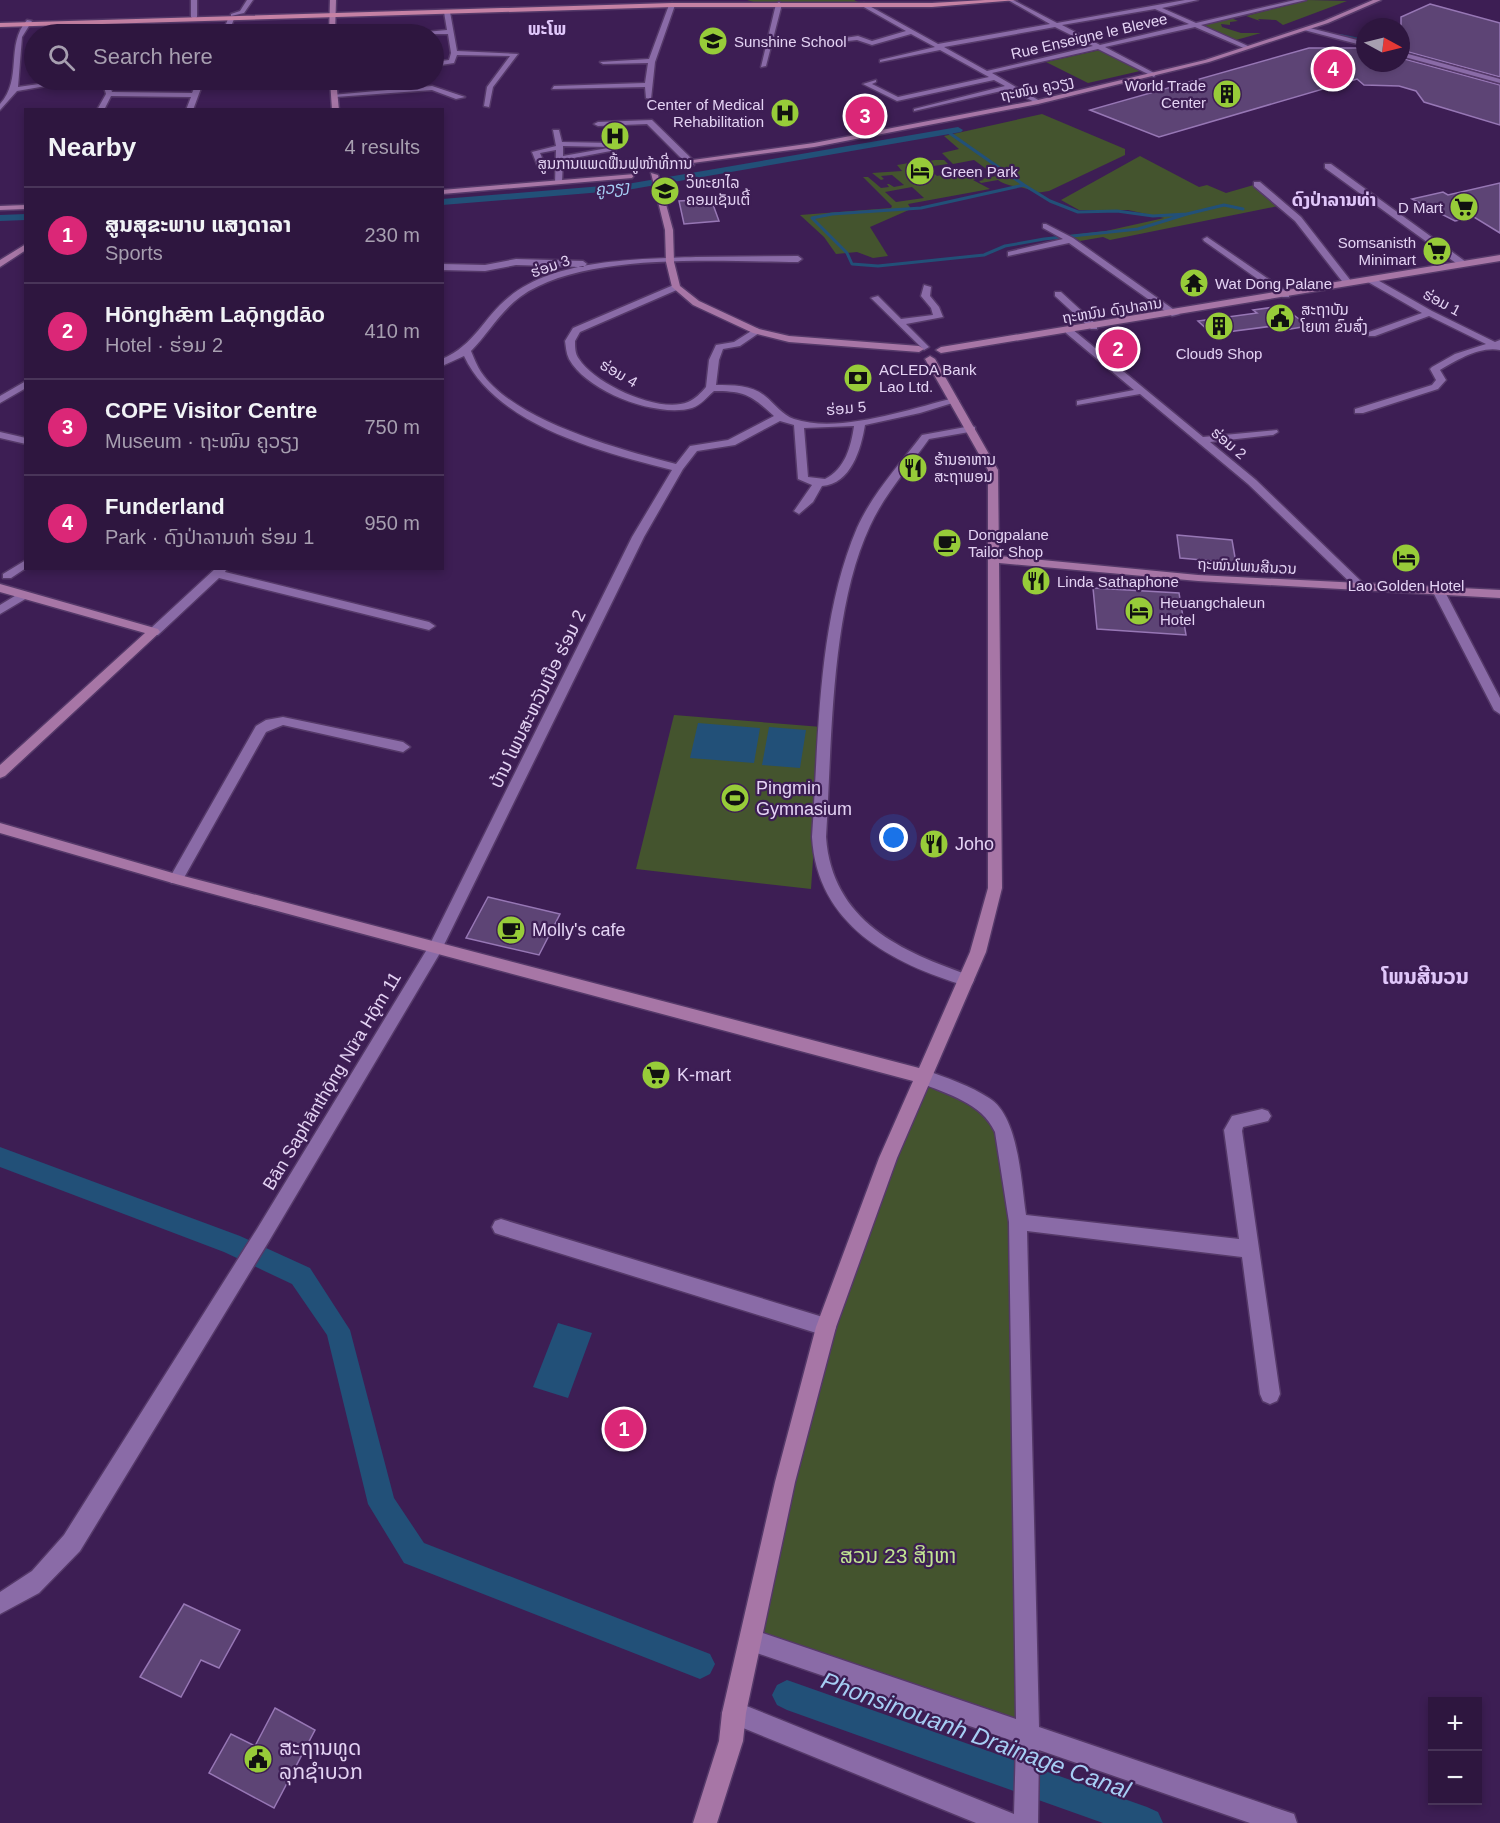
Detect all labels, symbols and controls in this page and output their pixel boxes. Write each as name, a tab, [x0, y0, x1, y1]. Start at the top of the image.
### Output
street label: Rue Enseigne le Blevee	[1009, 10, 1169, 62]
north arrow	[1356, 18, 1410, 72]
district label: ພະໂພ	[528, 19, 566, 39]
search box	[24, 24, 444, 90]
school or university icon: Sunshine School	[697, 25, 729, 57]
place label: Sunshine School	[734, 33, 847, 50]
icon: search	[45, 41, 78, 74]
text: Search here	[93, 44, 213, 69]
pin: 4	[1314, 46, 1352, 92]
street label: ຖະໜົນ ຄູວຽງ	[999, 72, 1076, 106]
place label: World Trade Center	[1125, 77, 1206, 111]
building icon: World Trade Center	[1211, 78, 1243, 110]
pin: 3	[846, 94, 884, 138]
place label: Center of Medical Rehabilitation	[646, 96, 764, 130]
hospital icon: Center of Medical Rehabilitation	[769, 97, 801, 129]
hospital icon: ສູນການແພດຟື້ນຟູໜ້າທີ່ການ	[599, 120, 631, 152]
text: Nearby	[48, 132, 136, 162]
text: 4 results	[344, 136, 420, 158]
place label: ສູນການແພດຟື້ນຟູໜ້າທີ່ການ	[537, 152, 693, 174]
hotel icon: Green Park	[904, 155, 936, 187]
place label: Green Park	[941, 163, 1018, 180]
place label: ວິທະຍາໄລ ຄອມເຊັນເຕີ້	[686, 174, 751, 208]
school or university icon: ວິທະຍາໄລ ຄອມເຊັນເຕີ້	[649, 175, 681, 207]
water label: ຄູວຽງ	[594, 178, 631, 200]
district label: ດົງປ່າລານທ່າ	[1292, 190, 1376, 210]
supermarket icon: D Mart	[1448, 191, 1480, 223]
place label: D Mart	[1398, 199, 1444, 216]
text: ສູນສຸຂະພາບ ແສງດາລາ	[105, 212, 291, 237]
text: 1	[62, 224, 73, 246]
text: 230 m	[364, 224, 420, 246]
place label: Somsanisth Minimart	[1338, 234, 1417, 268]
supermarket icon: Somsanisth Minimart	[1421, 235, 1453, 267]
text: Sports	[105, 242, 163, 264]
street label: ຮ່ອມ 3	[528, 251, 572, 281]
temple icon: Wat Dong Palane	[1178, 267, 1210, 299]
place label: Wat Dong Palane	[1215, 275, 1332, 292]
street label: ຮ່ອມ 1	[1420, 285, 1464, 319]
street label: ຖະຫນົນ ດົງປາລານ	[1061, 294, 1163, 326]
place label: ສະຖາບັນ ໂຍທາ ຂົນສົ່ງ	[1300, 301, 1368, 335]
text: Hōnghǣm Laǭngdāo	[105, 302, 325, 327]
public building icon: ສະຖາບັນ ໂຍທາ ຂົນສົ່ງ	[1264, 302, 1296, 334]
building icon: Cloud9 Shop	[1203, 310, 1235, 342]
text: 2	[62, 320, 73, 342]
text: 410 m	[364, 320, 420, 342]
pin: 2	[1098, 326, 1138, 372]
text: Hotel · ຮ່ອມ 2	[105, 334, 223, 356]
place label: Cloud9 Shop	[1176, 345, 1262, 362]
street label: ຮ່ອມ 4	[597, 356, 641, 390]
place label: ACLEDA Bank Lao Ltd.	[879, 361, 977, 395]
bank icon: ACLEDA Bank Lao Ltd.	[842, 362, 874, 394]
text: COPE Visitor Centre	[105, 398, 317, 423]
street label: ຮ່ອມ 5	[825, 398, 867, 418]
text: 3	[62, 416, 73, 438]
text: 750 m	[364, 416, 420, 438]
street label: ຮ່ອມ 2	[1208, 424, 1250, 462]
text: Museum · ຖະໜົນ ຄູວຽງ	[105, 430, 299, 452]
place label: ຮ້ານອາຫານ ສະຖາພອນ	[934, 451, 996, 485]
restaurant icon: ຮ້ານອາຫານ ສະຖາພອນ	[897, 452, 929, 484]
text: Funderland	[105, 494, 225, 519]
text: 4	[62, 512, 73, 534]
text: 950 m	[364, 512, 420, 534]
text: Park · ດົງປ່າລານທ່າ ຮ່ອມ 1	[105, 526, 314, 548]
place label: Dongpalane Tailor Shop	[968, 526, 1049, 560]
cafe icon: Dongpalane Tailor Shop	[931, 527, 963, 559]
hotel icon: Lao Golden Hotel	[1390, 542, 1422, 574]
street label: ຖະໜົນໂພນສີນວນ	[1197, 555, 1297, 577]
restaurant icon: Linda Sathaphone	[1020, 565, 1052, 597]
place label: Linda Sathaphone	[1057, 573, 1179, 590]
place label: Lao Golden Hotel	[1348, 577, 1464, 594]
place label: Heuangchaleun Hotel	[1160, 594, 1265, 628]
hotel icon: Heuangchaleun Hotel	[1123, 595, 1155, 627]
street label: ບ້ານ ໂພນສະຫວັນເນືອ ຮ່ອມ 2	[486, 607, 590, 791]
place label: Pingmin Gymnasium	[756, 778, 852, 819]
sports icon: Pingmin Gymnasium	[719, 782, 751, 814]
your location	[879, 823, 908, 852]
restaurant icon: Joho	[918, 828, 950, 860]
place label: Joho	[955, 834, 994, 854]
cafe icon: Molly's cafe	[495, 914, 527, 946]
place label: Molly's cafe	[532, 920, 625, 940]
district label: ໂພນສີນວນ	[1380, 965, 1469, 988]
street label: Bān Saphānthǭng Nư̄a Hǭm 11	[259, 968, 405, 1194]
supermarket icon: K-mart	[640, 1059, 672, 1091]
place label: K-mart	[677, 1065, 731, 1085]
pin: 1	[604, 1406, 644, 1452]
park label: ສວນ 23 ສິງຫາ	[840, 1544, 956, 1567]
water label: Phonsinouanh Drainage Canal	[818, 1666, 1135, 1804]
map controls	[1428, 1697, 1482, 1805]
button: +	[1428, 1697, 1482, 1751]
place label: ສະຖານທູດ ລຸກຊຳບວກ	[279, 1736, 363, 1786]
public building icon: ສະຖານທູດ ລຸກຊຳບວກ	[242, 1743, 274, 1775]
button: −	[1428, 1751, 1482, 1805]

